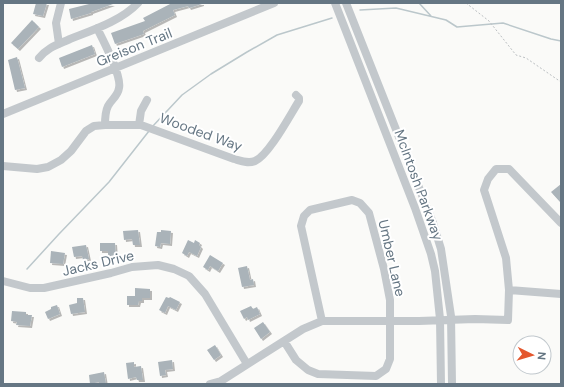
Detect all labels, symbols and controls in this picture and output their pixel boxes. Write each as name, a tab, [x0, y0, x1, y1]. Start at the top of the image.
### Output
street label: Greison Trail	[93, 24, 175, 70]
street label: Wooded Way	[157, 109, 245, 155]
street label: McIntosh Parkway	[391, 127, 447, 243]
street label: Umber Lane	[374, 218, 410, 298]
street label: Jacks Drive	[60, 246, 136, 280]
north arrow	[512, 335, 552, 375]
text: N	[535, 351, 549, 360]

